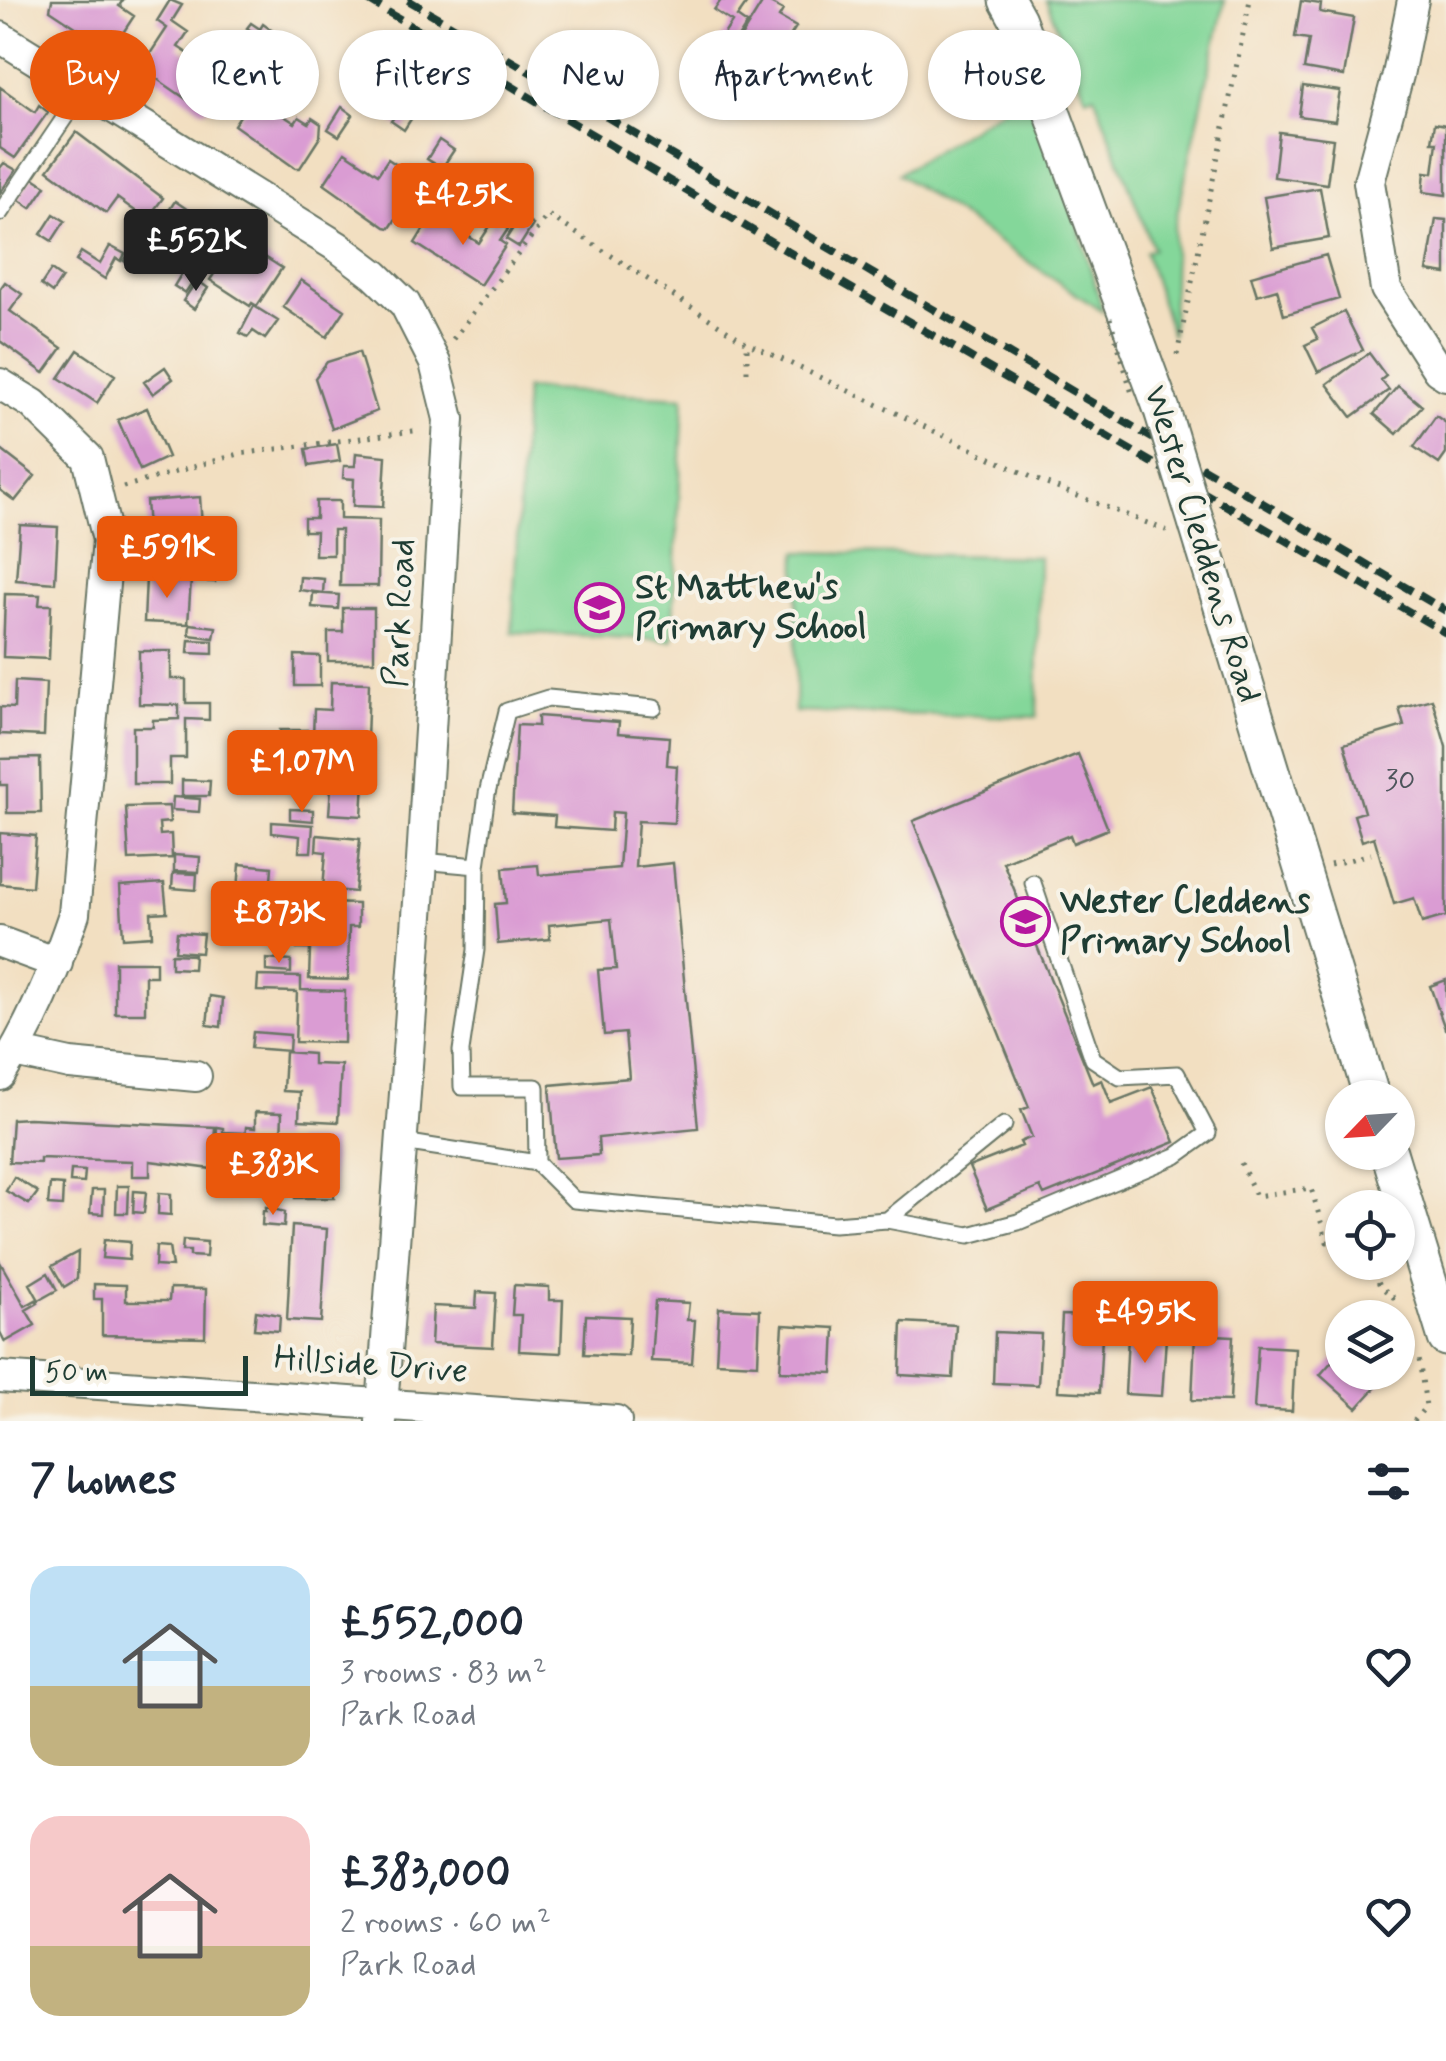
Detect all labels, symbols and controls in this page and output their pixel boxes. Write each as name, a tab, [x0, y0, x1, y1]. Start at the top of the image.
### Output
chip: Buy	[30, 30, 156, 120]
chip: Rent	[176, 30, 319, 120]
chip: Filters	[339, 30, 507, 120]
chip: New	[527, 30, 659, 120]
chip: Apartment	[679, 30, 908, 120]
chip: House	[928, 30, 1081, 120]
pin: £425K	[393, 163, 533, 248]
text: £425K	[414, 174, 512, 216]
pin: £552K	[126, 209, 266, 294]
text: £552K	[146, 220, 246, 262]
street label: Wester Cleddens Road	[1132, 380, 1272, 708]
pin: £591K	[97, 516, 237, 601]
text: £591K	[119, 527, 215, 569]
street label: Park Road	[373, 537, 427, 689]
place label: St Matthew's Primary School	[635, 565, 866, 651]
school or university icon: St Matthew's Primary School	[574, 582, 626, 634]
pin: £1.07M	[221, 730, 383, 815]
text: £1.07M	[249, 741, 355, 783]
house number: 30	[1385, 761, 1415, 800]
place label: Wester Cleddens Primary School	[1060, 879, 1311, 965]
pin: £873K	[209, 881, 349, 966]
text: £873K	[233, 892, 325, 934]
school or university icon: Wester Cleddens Primary School	[999, 896, 1051, 948]
north arrow	[1325, 1080, 1415, 1170]
map controls	[1325, 1080, 1415, 1390]
pin: £383K	[203, 1133, 343, 1218]
text: £383K	[228, 1144, 318, 1186]
button: locate	[1325, 1190, 1415, 1280]
pin: £495K	[1075, 1281, 1215, 1366]
text: £495K	[1095, 1292, 1195, 1334]
button: layers	[1325, 1300, 1415, 1390]
street label: Hillside Drive	[272, 1335, 470, 1395]
scale bar	[30, 1351, 248, 1396]
text: 50 m	[45, 1355, 108, 1392]
text: 7 homes	[30, 1454, 177, 1509]
icon: filters	[1361, 1454, 1416, 1509]
text: £552,000	[340, 1597, 524, 1652]
icon: home	[110, 1606, 230, 1726]
icon: heart	[1361, 1639, 1416, 1694]
text: 3 rooms · 83 m²	[340, 1652, 547, 1694]
text: Park Road	[340, 1694, 476, 1736]
text: £383,000	[340, 1847, 510, 1902]
icon: home	[110, 1856, 230, 1976]
icon: heart	[1361, 1889, 1416, 1944]
text: 2 rooms · 60 m²	[340, 1902, 551, 1944]
text: Park Road	[340, 1944, 476, 1986]

